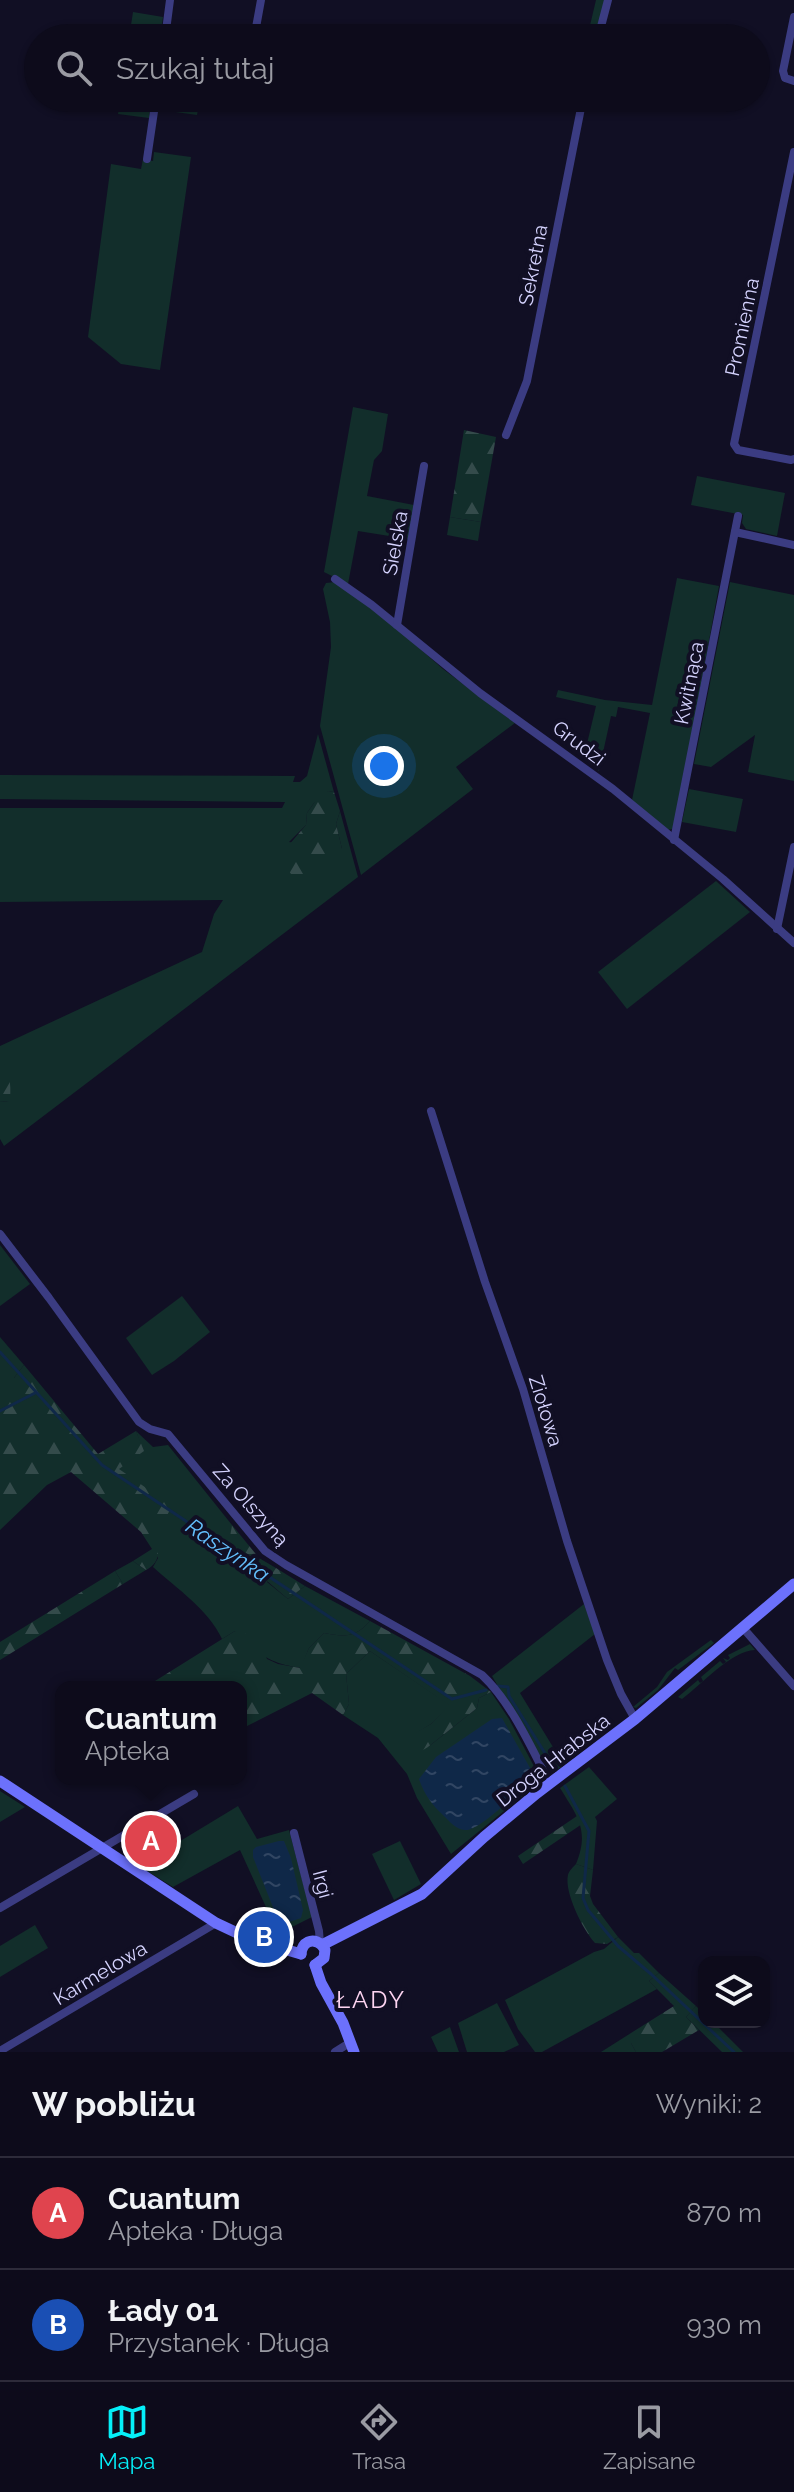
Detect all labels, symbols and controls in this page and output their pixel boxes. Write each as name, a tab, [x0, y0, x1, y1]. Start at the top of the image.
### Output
search box	[24, 24, 770, 112]
icon: search	[52, 46, 96, 90]
text: Szukaj tutaj	[116, 51, 274, 86]
street label: Sekretna	[513, 222, 553, 308]
street label: Promienna	[720, 276, 764, 378]
street label: Sielska	[378, 509, 412, 577]
street label: Kwitnąca	[669, 640, 709, 726]
street label: Grudzi	[548, 715, 610, 771]
your location	[364, 746, 404, 786]
street label: Ziołowa	[524, 1373, 568, 1449]
street label: Za Olszyną	[208, 1459, 294, 1551]
water label: Raszynka	[181, 1513, 275, 1587]
popup	[55, 1681, 247, 1785]
text: Cuantum	[85, 1701, 217, 1736]
street label: Droga Hrabska	[491, 1708, 615, 1812]
text: Apteka	[85, 1736, 170, 1766]
pin: A	[125, 1811, 177, 1871]
street label: Irgi	[308, 1867, 338, 1901]
pin: B	[238, 1907, 290, 1967]
street label: Karmelowa	[49, 1936, 151, 2010]
map controls	[698, 1956, 770, 2028]
button: layers	[698, 1956, 770, 2028]
district label: ŁADY	[336, 1985, 406, 2014]
text: W pobliżu	[32, 2084, 196, 2124]
text: Wyniki: 2	[656, 2089, 762, 2119]
text: Cuantum	[108, 2181, 240, 2216]
text: A	[49, 2198, 67, 2228]
text: 870 m	[686, 2198, 762, 2228]
text: Apteka · Długa	[108, 2216, 283, 2246]
text: Łady 01	[108, 2293, 219, 2328]
text: B	[49, 2310, 67, 2340]
text: 930 m	[686, 2310, 762, 2340]
text: Przystanek · Długa	[108, 2328, 330, 2358]
tab: Mapa	[98, 2400, 155, 2474]
tab: Trasa	[352, 2400, 406, 2474]
tab: Zapisane	[603, 2400, 696, 2474]

